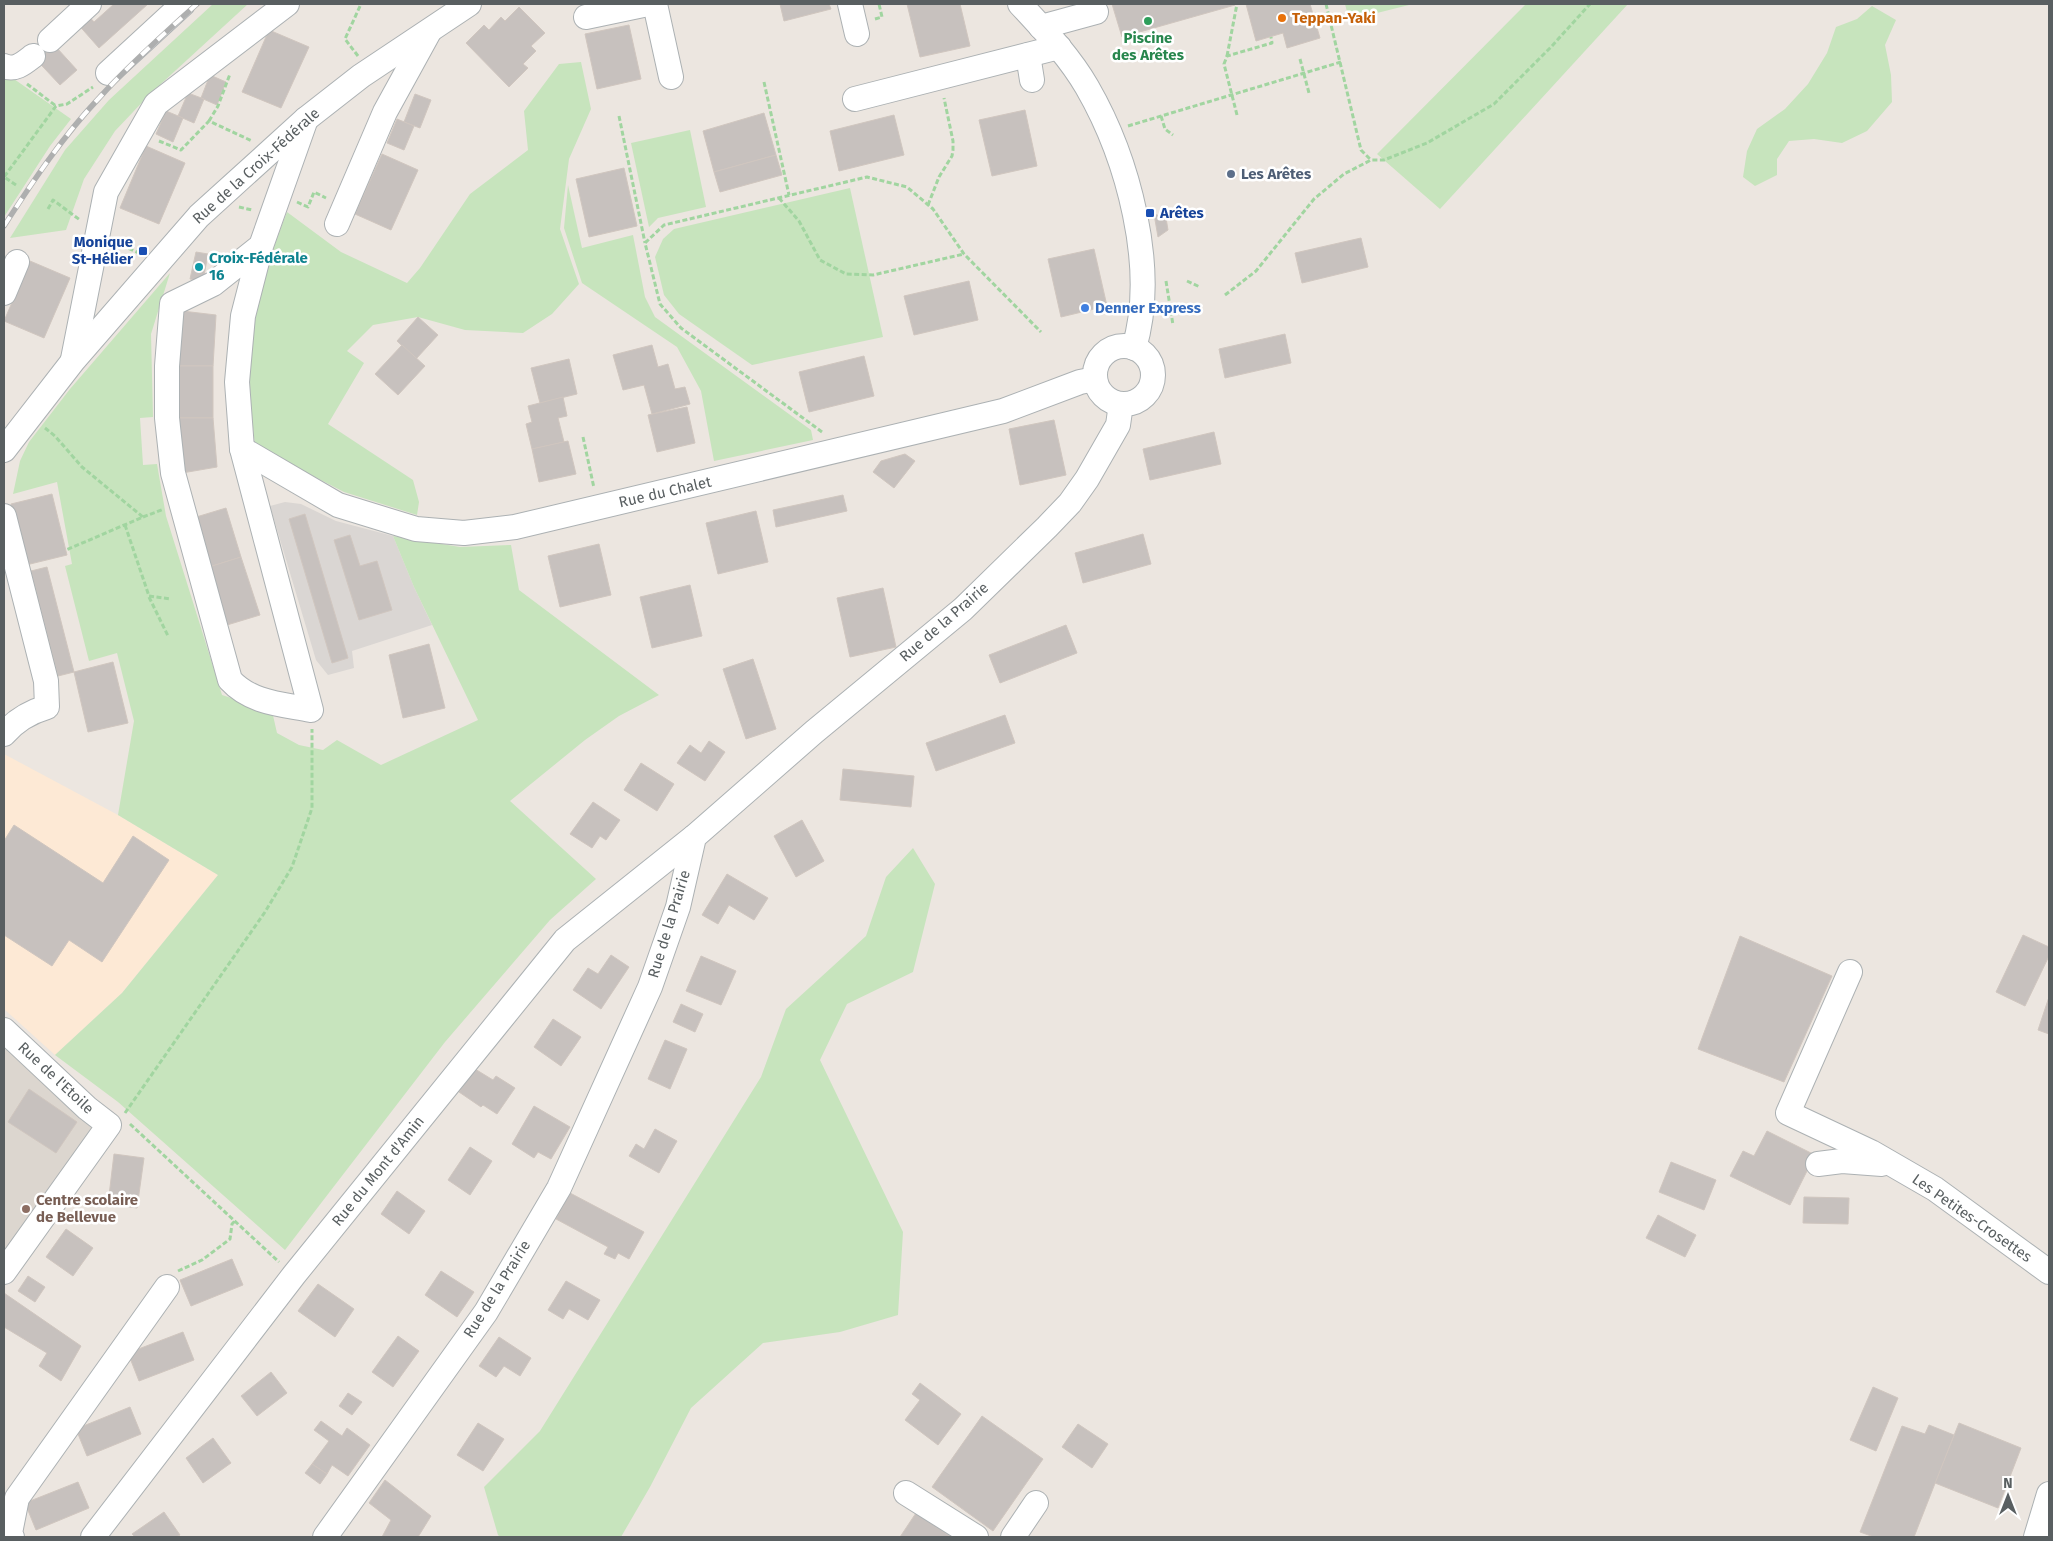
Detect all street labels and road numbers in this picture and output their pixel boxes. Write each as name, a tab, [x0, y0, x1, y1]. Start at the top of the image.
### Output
street label: Rue de la Croix-Fédérale	[189, 104, 323, 228]
street label: Rue du Chalet	[617, 472, 714, 511]
street label: Rue de la Prairie	[896, 579, 992, 665]
street label: Rue de la Prairie	[644, 868, 694, 980]
street label: Rue de l'Etoile	[14, 1038, 98, 1118]
street label: Rue du Mont d'Amin	[328, 1112, 428, 1230]
street label: Les Petites-Crosettes	[1909, 1170, 2035, 1266]
street label: Rue de la Prairie	[460, 1237, 534, 1341]

